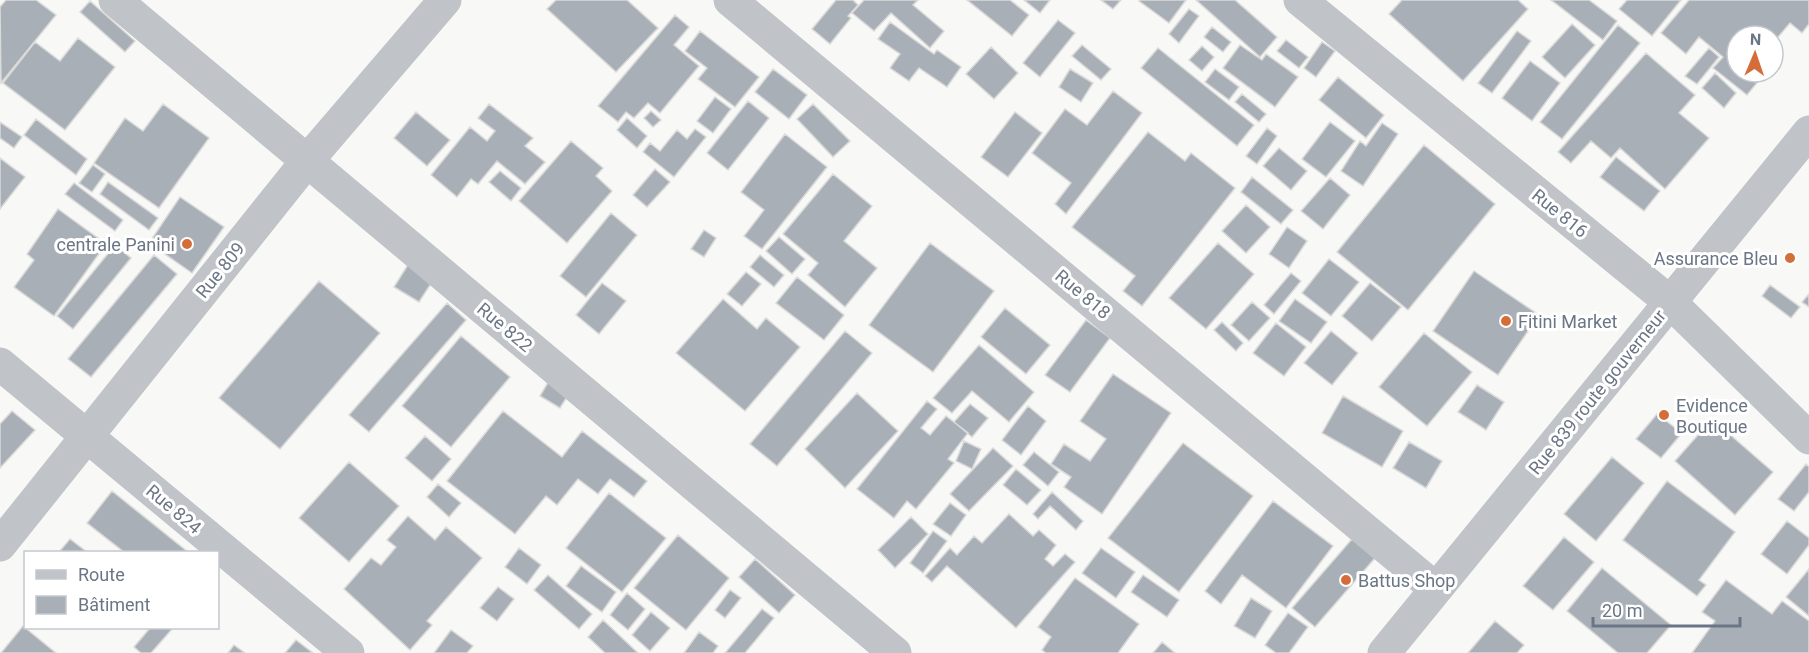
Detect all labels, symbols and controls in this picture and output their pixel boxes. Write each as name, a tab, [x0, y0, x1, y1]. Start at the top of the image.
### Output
north arrow	[1725, 24, 1785, 84]
text: N	[1750, 30, 1761, 49]
street label: Rue 816	[1528, 184, 1592, 242]
place label: centrale Panini	[57, 234, 175, 255]
marker: centrale Panini	[180, 237, 194, 251]
street label: Rue 809	[191, 238, 249, 302]
place label: Assurance Bleu	[1654, 248, 1778, 269]
marker: Assurance Bleu	[1783, 251, 1797, 265]
street label: Rue 818	[1051, 265, 1115, 323]
street label: Rue 822	[473, 298, 537, 356]
street label: Rue 839 route gouverneur	[1524, 305, 1670, 479]
place label: Fitini Market	[1518, 311, 1617, 332]
marker: Fitini Market	[1499, 314, 1513, 328]
place label: Evidence Boutique	[1676, 395, 1748, 437]
marker: Evidence Boutique	[1657, 408, 1671, 422]
street label: Rue 824	[142, 480, 206, 538]
legend	[24, 551, 219, 629]
text: Route	[78, 564, 125, 585]
place label: Battus Shop	[1358, 570, 1455, 591]
marker: Battus Shop	[1339, 573, 1353, 587]
scale bar	[1593, 590, 1740, 628]
text: Bâtiment	[78, 594, 151, 615]
text: 20 m	[1602, 600, 1642, 621]

